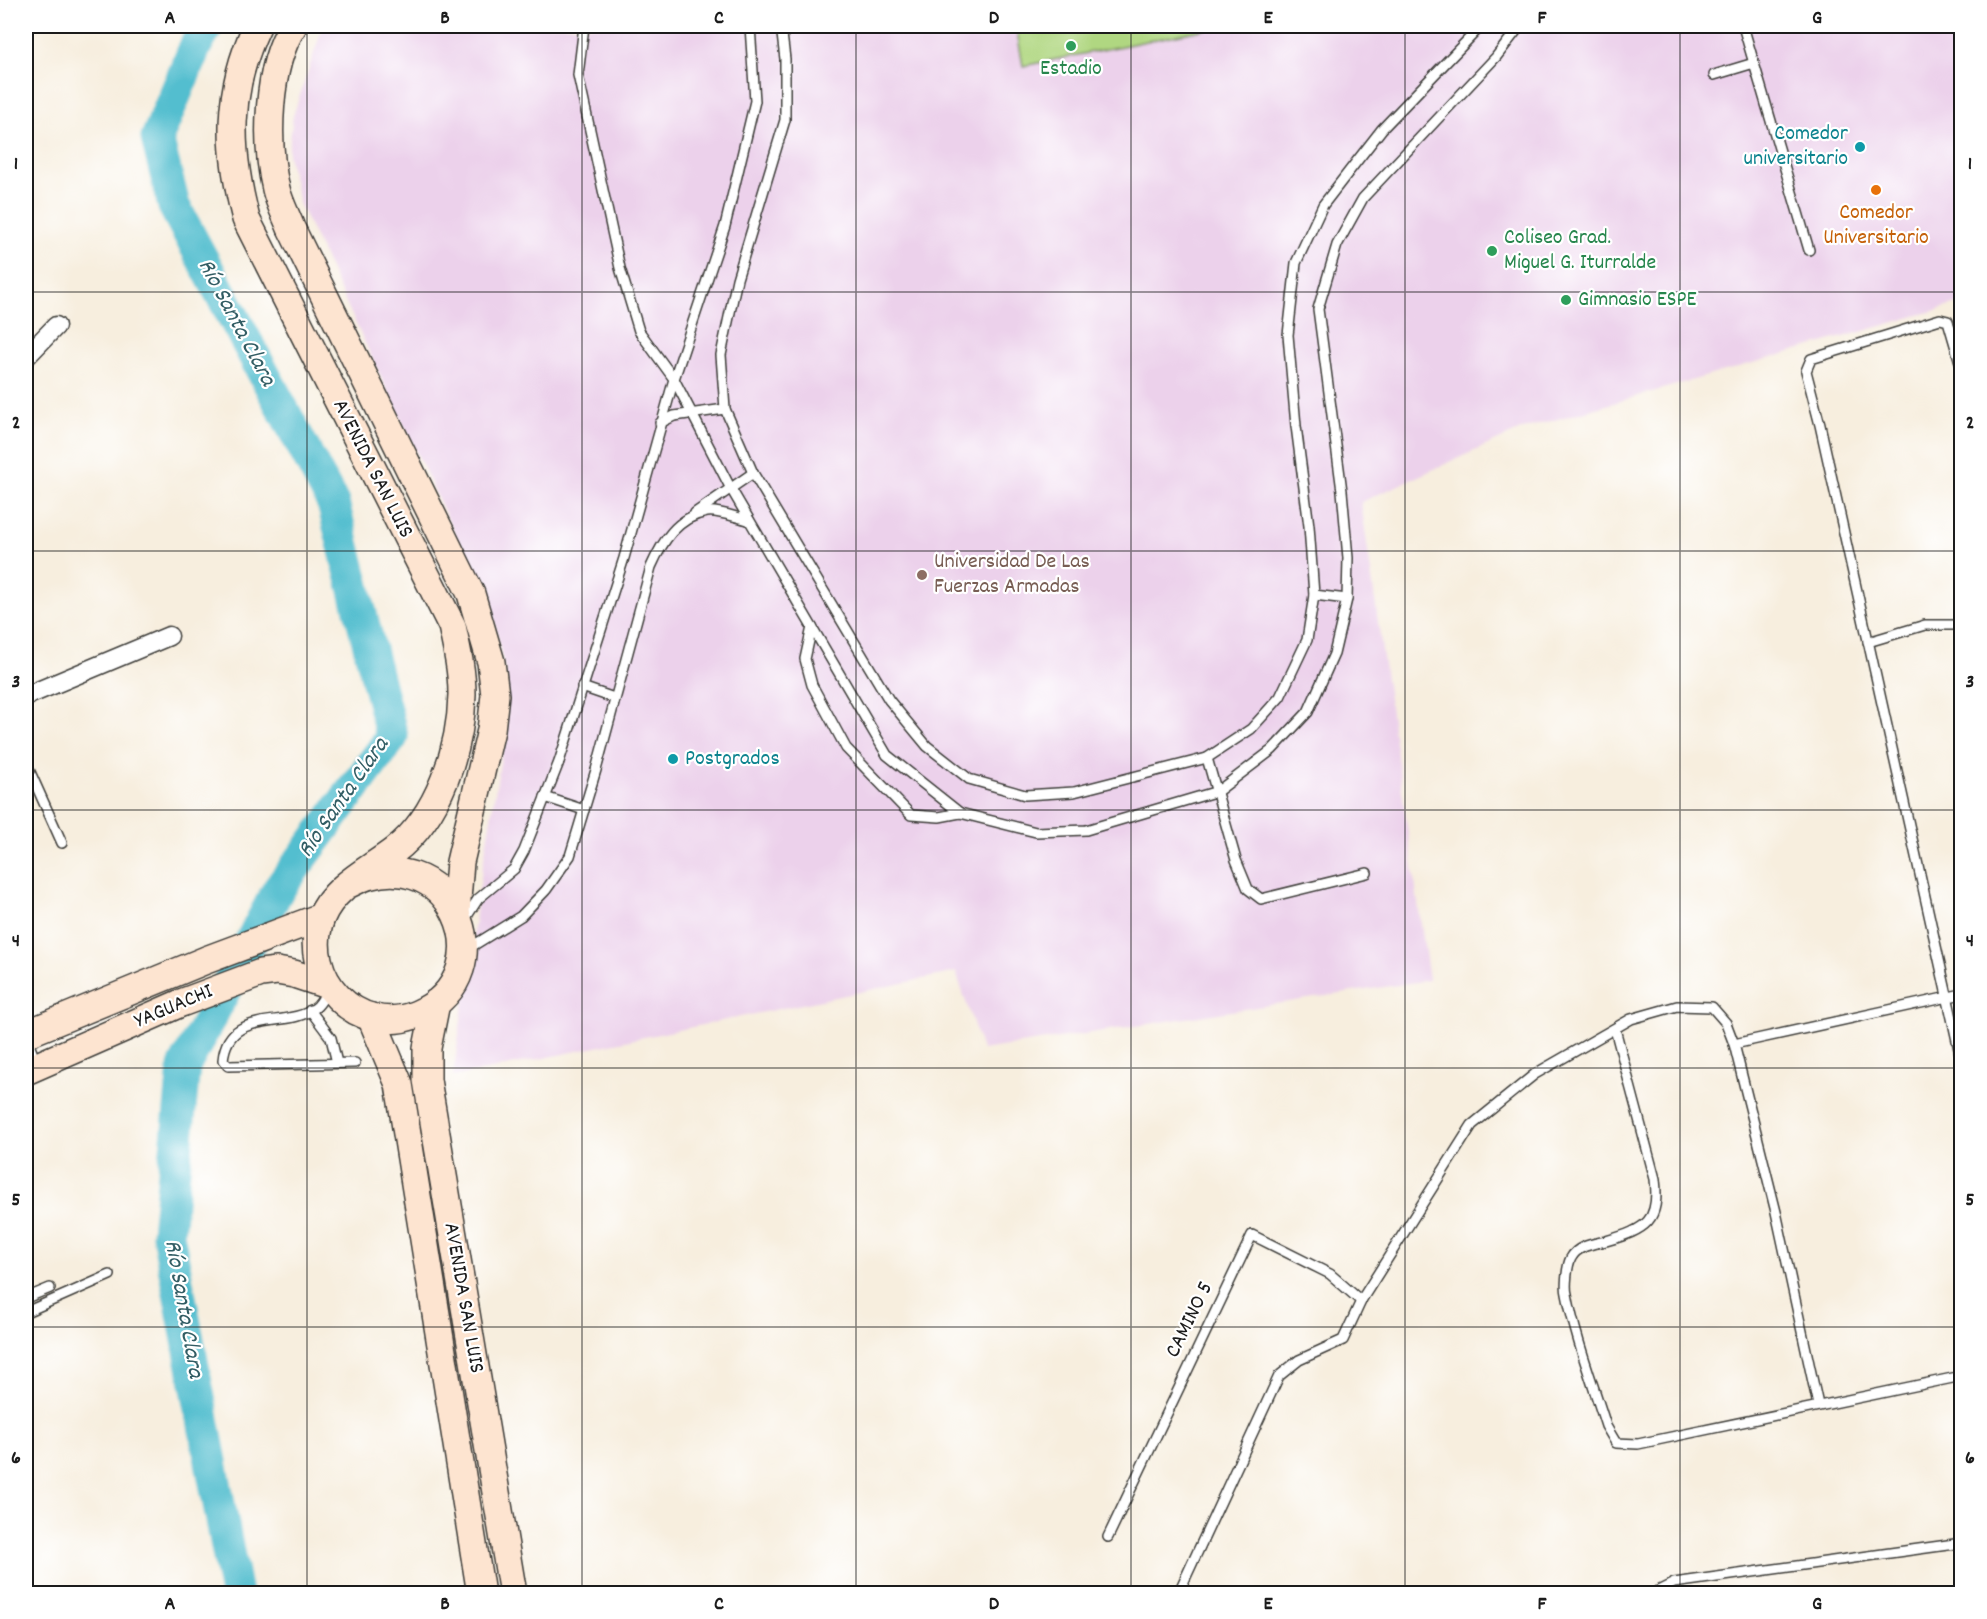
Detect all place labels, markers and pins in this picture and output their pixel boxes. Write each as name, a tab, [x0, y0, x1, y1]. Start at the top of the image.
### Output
marker: Estadio	[1064, 39, 1078, 53]
place label: Estadio	[1040, 54, 1102, 85]
place label: Comedor universitario	[1744, 119, 1849, 175]
marker: Comedor universitario	[1853, 140, 1867, 154]
marker: Comedor Universitario	[1869, 183, 1883, 197]
place label: Comedor Universitario	[1823, 198, 1929, 254]
place label: Coliseo Grad. Miguel G. Iturralde	[1504, 223, 1656, 279]
marker: Coliseo Grad. Miguel G. Iturralde	[1485, 244, 1499, 258]
place label: Gimnasio ESPE	[1578, 285, 1697, 316]
marker: Gimnasio ESPE	[1559, 293, 1573, 307]
place label: Universidad De Las Fuerzas Armadas	[934, 547, 1090, 603]
marker: Universidad De Las Fuerzas Armadas	[915, 568, 929, 582]
place label: Postgrados	[685, 744, 780, 775]
marker: Postgrados	[666, 752, 680, 766]

